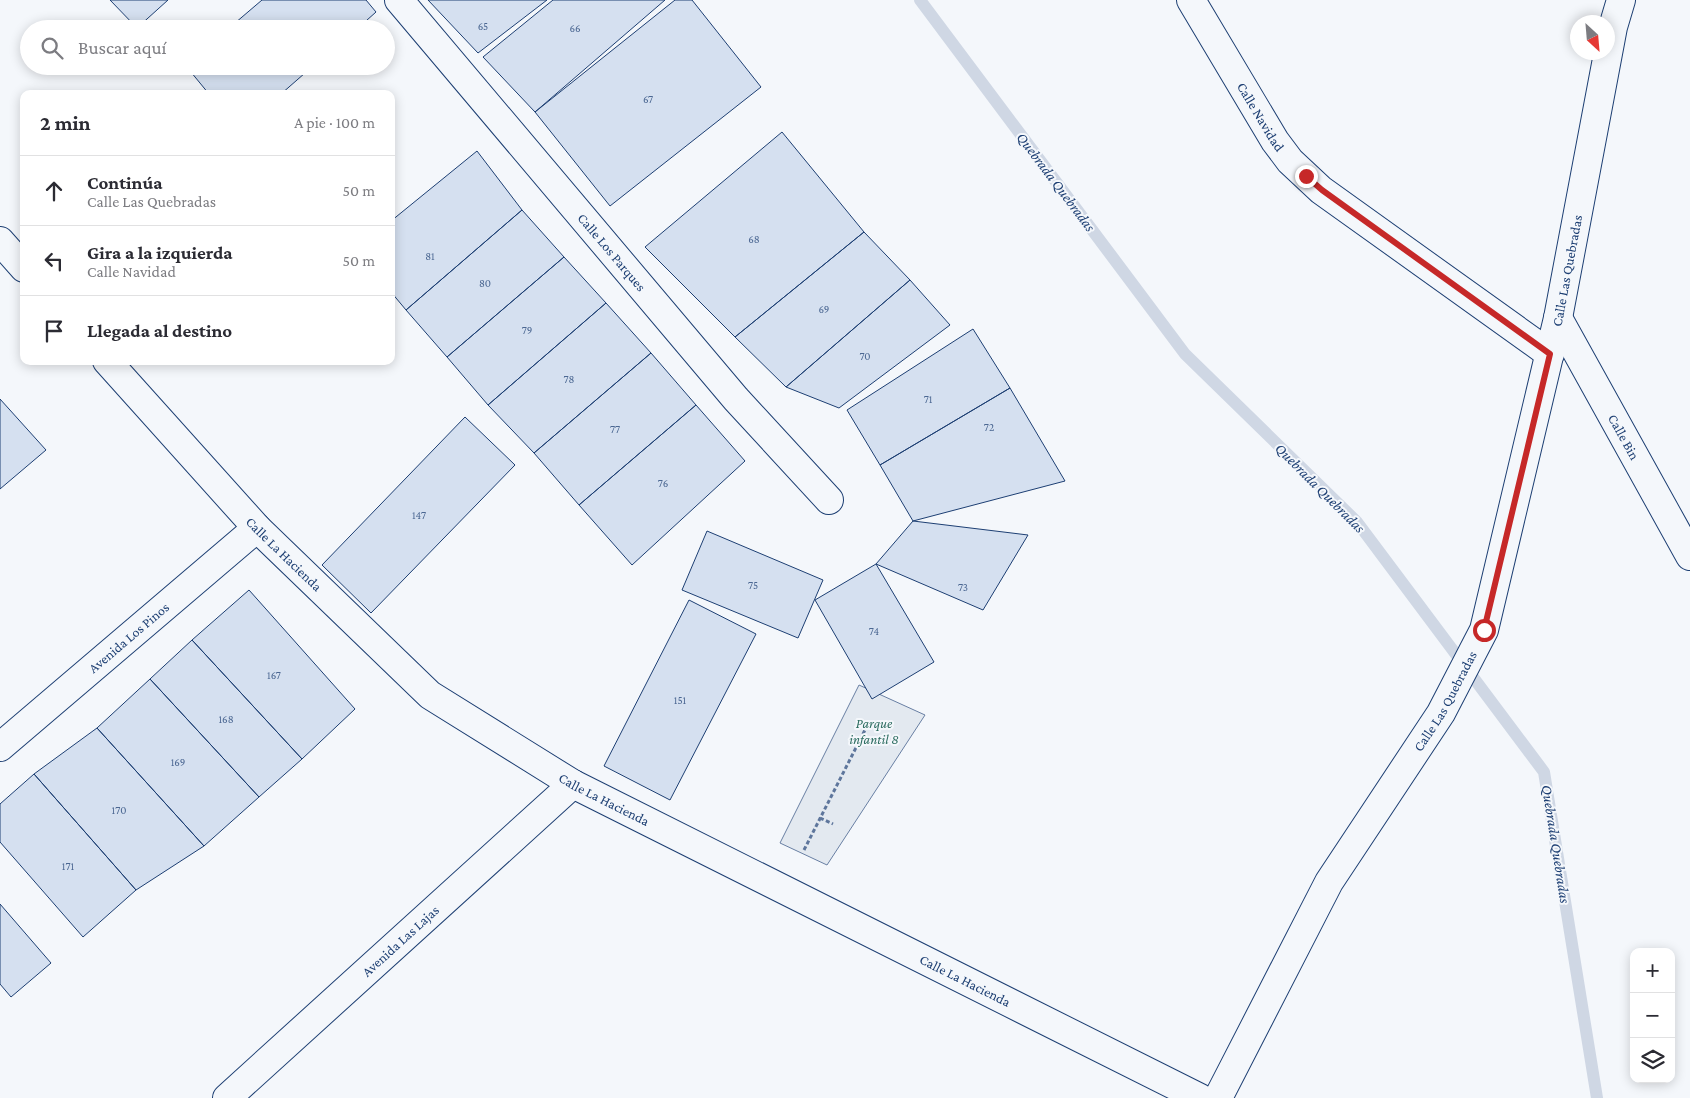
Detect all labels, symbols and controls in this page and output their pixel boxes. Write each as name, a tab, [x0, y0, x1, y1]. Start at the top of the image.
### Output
north arrow	[1570, 15, 1615, 60]
search box	[20, 20, 395, 75]
house number: 65	[478, 20, 488, 32]
house number: 66	[569, 22, 581, 34]
icon: search	[38, 34, 66, 62]
text: Buscar aquí	[78, 37, 167, 58]
street label: Calle Navidad	[1234, 79, 1288, 155]
house number: 67	[643, 93, 653, 105]
text: 2 min	[40, 111, 91, 135]
text: A pie · 100 m	[294, 114, 375, 131]
water label: Quebrada Quebradas	[1014, 129, 1099, 235]
route end	[1295, 165, 1318, 188]
text: Continúa	[87, 172, 163, 193]
icon: ahead	[40, 177, 68, 205]
text: 50 m	[343, 182, 375, 199]
text: Calle Las Quebradas	[87, 193, 216, 210]
street label: Calle Los Parques	[574, 210, 649, 294]
street label: Calle Las Quebradas	[1548, 214, 1585, 328]
house number: 68	[748, 233, 760, 245]
text: Gira a la izquierda	[87, 242, 233, 263]
icon: left	[40, 247, 68, 275]
house number: 81	[425, 250, 435, 262]
text: 50 m	[343, 252, 375, 269]
text: Calle Navidad	[87, 263, 176, 280]
house number: 80	[479, 277, 491, 289]
house number: 69	[819, 303, 829, 315]
icon: arrive	[40, 317, 68, 345]
text: Llegada al destino	[87, 320, 232, 341]
house number: 79	[522, 324, 532, 336]
house number: 70	[859, 350, 871, 362]
house number: 78	[564, 373, 575, 385]
house number: 71	[924, 393, 933, 405]
street label: Calle Bin	[1605, 411, 1643, 463]
house number: 72	[984, 421, 994, 433]
house number: 77	[610, 423, 620, 435]
water label: Quebrada Quebradas	[1272, 440, 1368, 536]
house number: 76	[658, 477, 668, 489]
house number: 147	[412, 509, 426, 521]
street label: Calle La Hacienda	[243, 514, 326, 595]
house number: 75	[748, 579, 758, 591]
house number: 73	[958, 581, 968, 593]
street label: Avenida Los Pinos	[85, 599, 172, 676]
route start	[1473, 619, 1496, 642]
house number: 74	[869, 625, 880, 637]
street label: Calle Las Quebradas	[1410, 648, 1480, 754]
house number: 167	[267, 669, 281, 681]
house number: 151	[674, 694, 687, 706]
house number: 168	[218, 713, 234, 725]
park label: Parque infantil 8	[849, 715, 899, 747]
house number: 169	[171, 756, 185, 768]
street label: Calle La Hacienda	[556, 769, 653, 829]
water label: Quebrada Quebradas	[1539, 784, 1573, 905]
house number: 170	[112, 804, 126, 816]
house number: 171	[62, 860, 75, 872]
street label: Avenida Las Lajas	[358, 902, 442, 980]
map controls	[1630, 948, 1675, 1083]
button: +	[1630, 948, 1675, 993]
street label: Calle La Hacienda	[917, 951, 1014, 1010]
button: −	[1630, 993, 1675, 1038]
button: layers	[1630, 1038, 1675, 1083]

